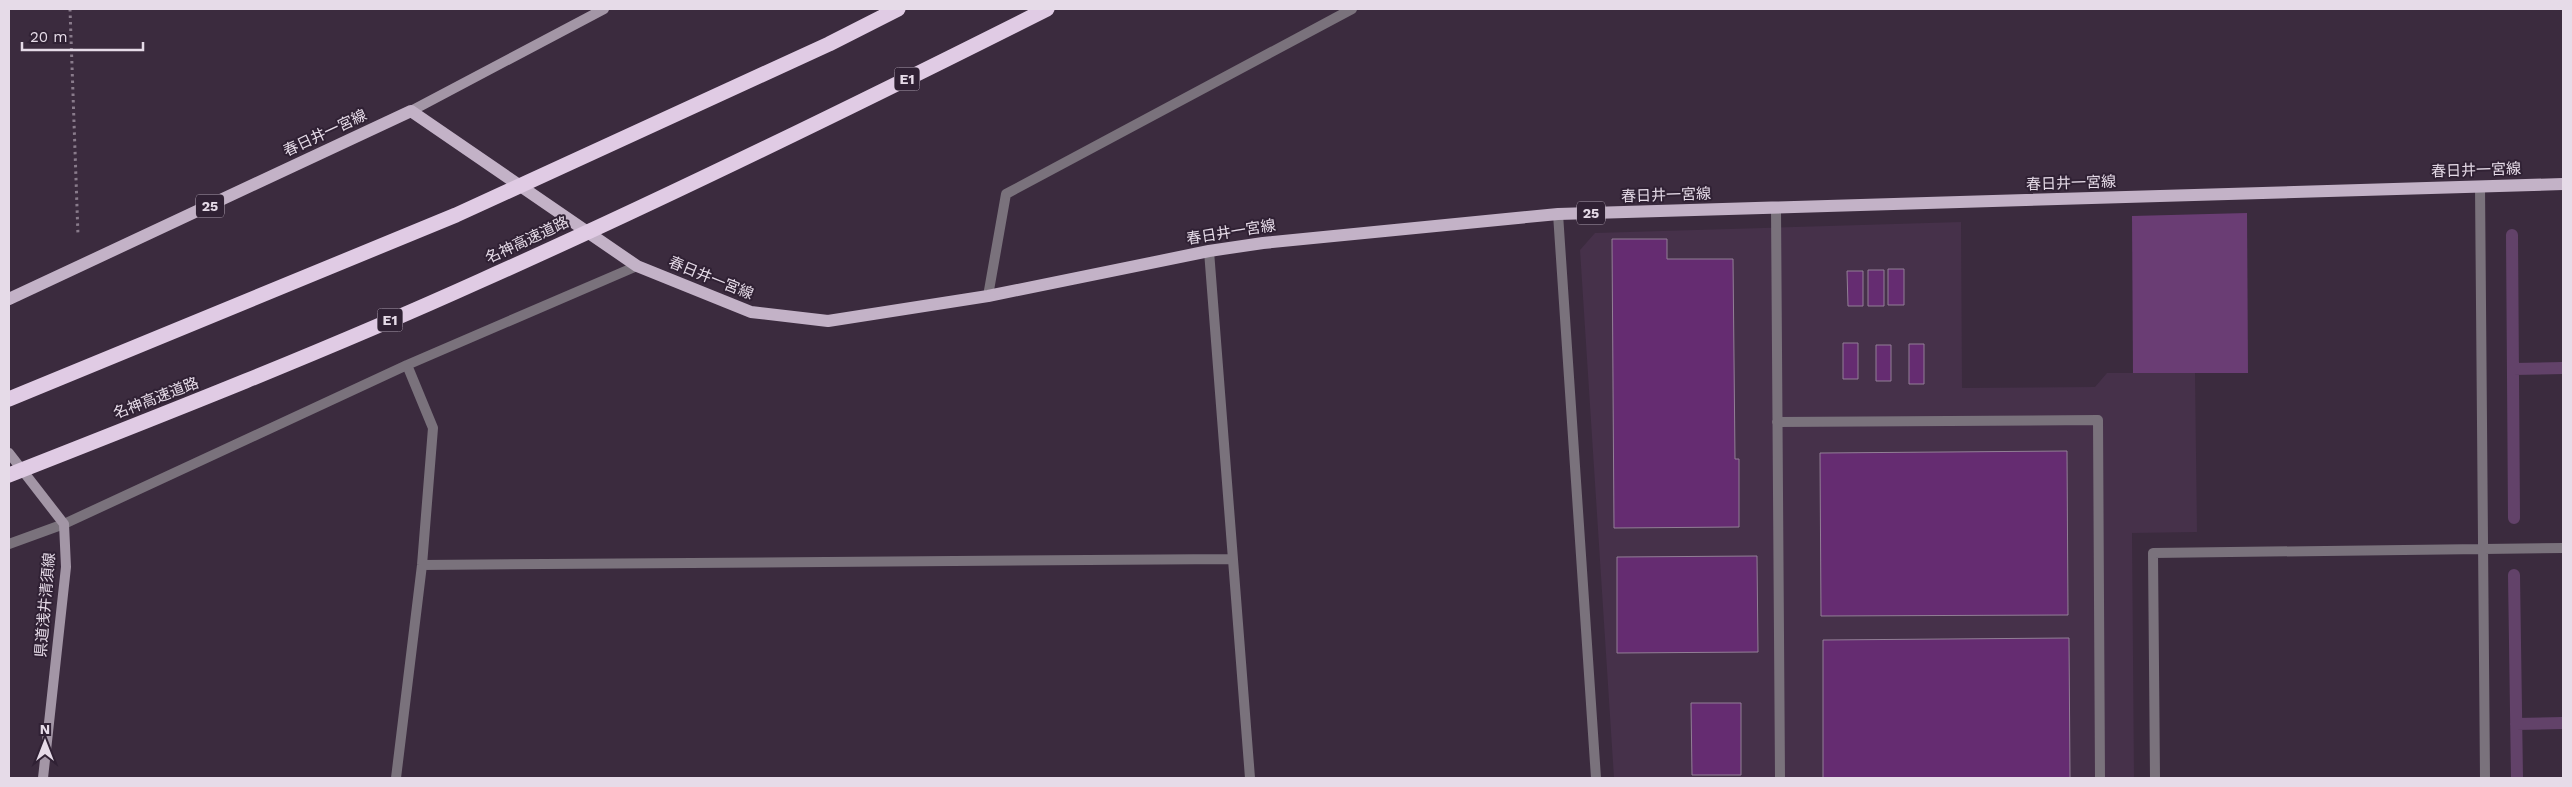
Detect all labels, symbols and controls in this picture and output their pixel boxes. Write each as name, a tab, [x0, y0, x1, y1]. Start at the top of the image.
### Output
scale bar	[22, 20, 144, 52]
text: 20 m	[30, 28, 68, 46]
road number: E1	[894, 68, 920, 90]
street label: 春日井一宮線	[280, 106, 370, 160]
street label: 春日井一宮線	[2431, 159, 2521, 181]
street label: 春日井一宮線	[2026, 172, 2116, 194]
street label: 春日井一宮線	[1621, 184, 1711, 206]
road number: 25	[196, 195, 224, 218]
road number: 25	[1577, 202, 1605, 224]
street label: 名神高速道路	[482, 213, 572, 267]
street label: 春日井一宮線	[1185, 216, 1277, 248]
street label: 春日井一宮線	[666, 253, 756, 303]
road number: E1	[378, 308, 402, 332]
street label: 名神高速道路	[111, 373, 201, 423]
street label: 県道浅井清須線	[31, 552, 59, 658]
north arrow	[20, 717, 70, 767]
text: N	[40, 721, 50, 737]

